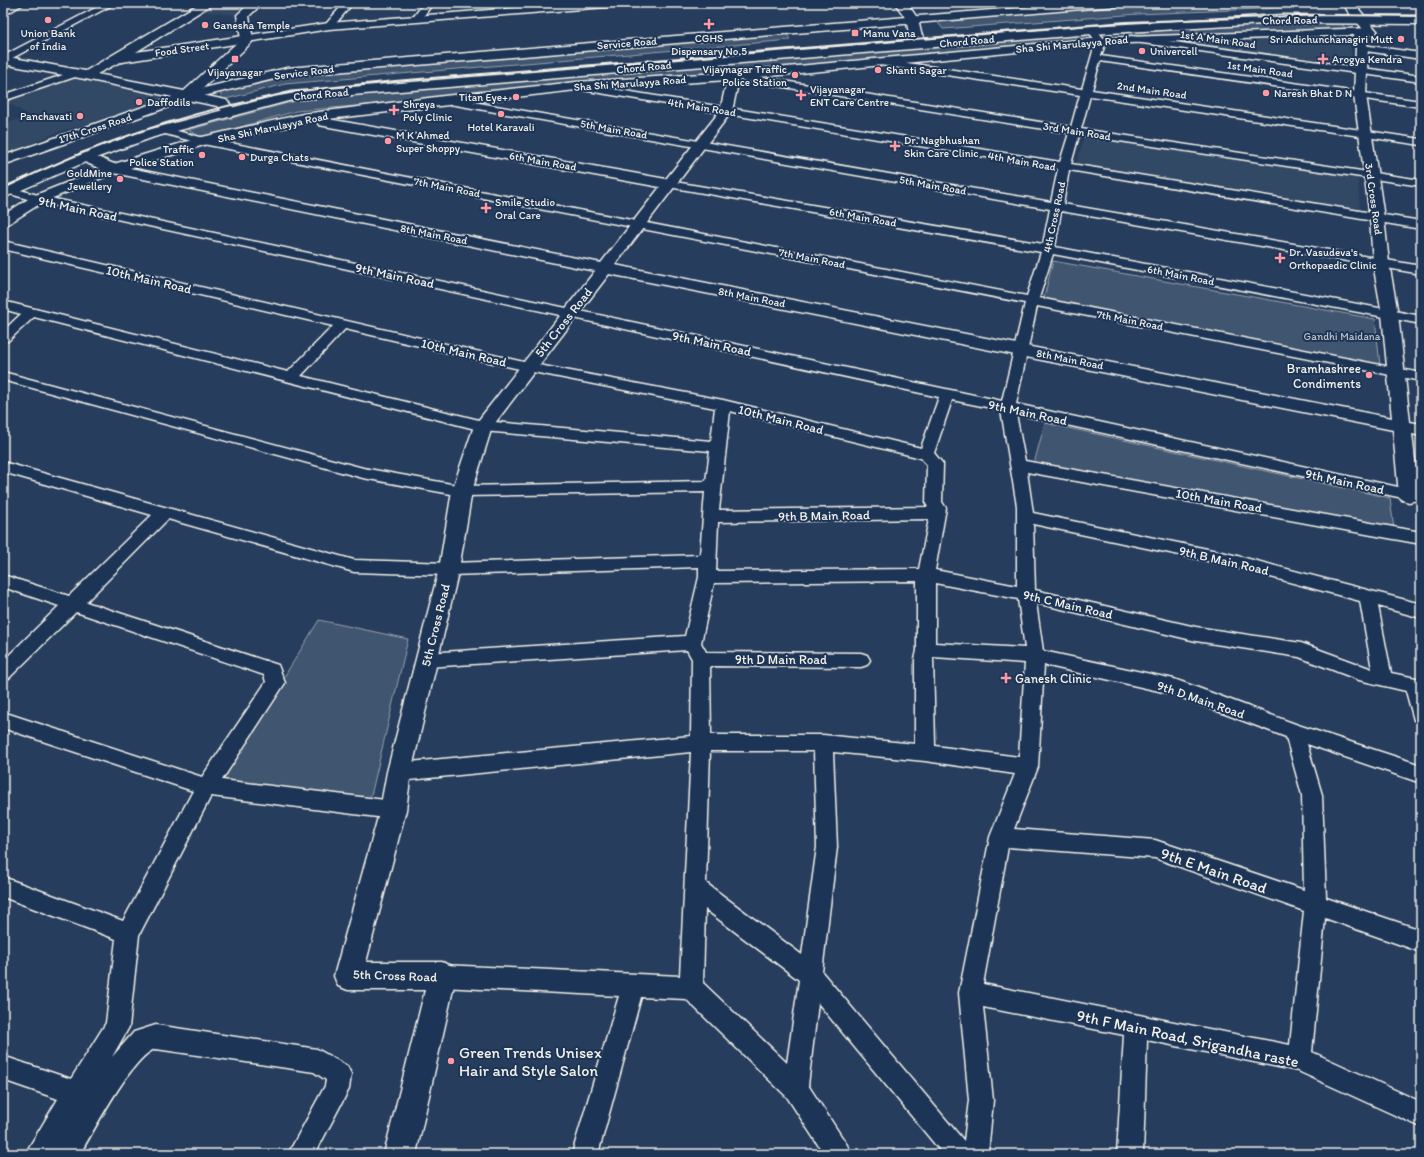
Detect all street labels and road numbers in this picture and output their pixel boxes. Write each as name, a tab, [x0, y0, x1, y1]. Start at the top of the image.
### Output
street label: Chord Road	[1262, 14, 1318, 27]
street label: 1st A Main Road	[1179, 28, 1257, 51]
street label: Chord Road	[939, 33, 995, 50]
street label: Sha Shi Marulayya Road	[1015, 33, 1129, 56]
street label: Service Road	[596, 34, 658, 53]
street label: Food Street	[154, 39, 210, 60]
street label: 1st Main Road	[1226, 58, 1294, 81]
street label: Chord Road	[616, 59, 672, 76]
street label: Service Road	[273, 62, 335, 83]
street label: Sha Shi Marulayya Road	[573, 73, 687, 94]
street label: 2nd Main Road	[1116, 79, 1188, 102]
street label: Chord Road	[293, 86, 349, 103]
street label: 4th Main Road	[667, 96, 737, 119]
street label: Sha Shi Marulayya Road	[217, 109, 330, 146]
street label: 17th Cross Road	[57, 111, 133, 146]
street label: 5th Main Road	[579, 117, 649, 142]
street label: 3rd Main Road	[1042, 120, 1112, 143]
street label: 6th Main Road	[508, 149, 578, 174]
street label: 4th Main Road	[987, 149, 1057, 174]
street label: 3rd Cross Road	[1362, 162, 1385, 236]
street label: 5th Main Road	[898, 173, 968, 198]
street label: 7th Main Road	[412, 175, 481, 200]
street label: 4th Cross Road	[1041, 180, 1068, 254]
street label: 9th Main Road	[37, 193, 119, 224]
street label: 6th Main Road	[828, 205, 898, 230]
street label: 8th Main Road	[399, 222, 469, 247]
street label: 7th Main Road	[777, 246, 846, 271]
street label: 9th Main Road	[354, 260, 436, 291]
street label: 10th Main Road	[104, 262, 193, 297]
street label: 6th Main Road	[1146, 263, 1216, 288]
street label: 5th Cross Road	[531, 284, 595, 360]
street label: 8th Main Road	[717, 285, 787, 310]
street label: 7th Main Road	[1095, 308, 1164, 333]
street label: 9th Main Road	[671, 328, 753, 359]
street label: 10th Main Road	[419, 335, 508, 370]
street label: 8th Main Road	[1035, 347, 1105, 372]
street label: 9th Main Road	[987, 397, 1069, 428]
street label: 10th Main Road	[737, 402, 825, 437]
street label: 9th Main Road	[1304, 466, 1386, 497]
street label: 10th Main Road	[1174, 485, 1263, 515]
street label: 9th B Main Road	[778, 507, 870, 524]
street label: 9th B Main Road	[1177, 543, 1270, 578]
street label: 5th Cross Road	[418, 582, 453, 668]
street label: 9th C Main Road	[1022, 587, 1114, 622]
street label: 9th D Main Road	[735, 652, 827, 667]
street label: 9th D Main Road	[1155, 677, 1247, 722]
street label: 9th E Main Road	[1158, 843, 1270, 898]
street label: 5th Cross Road	[353, 967, 437, 984]
street label: 9th F Main Road, Srigandha raste	[1075, 1006, 1301, 1071]

